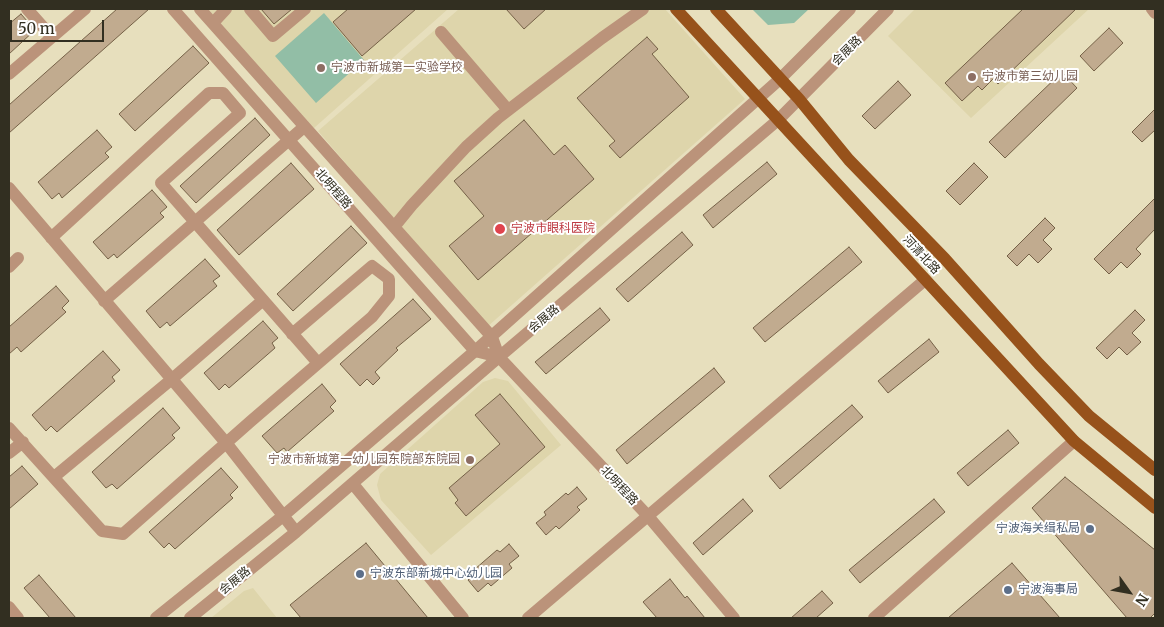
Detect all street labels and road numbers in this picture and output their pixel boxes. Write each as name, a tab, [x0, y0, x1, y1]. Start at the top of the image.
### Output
street label: 会展路	[829, 33, 865, 69]
street label: 北明程路	[312, 166, 354, 212]
street label: 河清北路	[899, 233, 943, 277]
street label: 会展路	[526, 302, 562, 336]
street label: 北明程路	[597, 464, 641, 508]
street label: 会展路	[216, 564, 254, 598]

